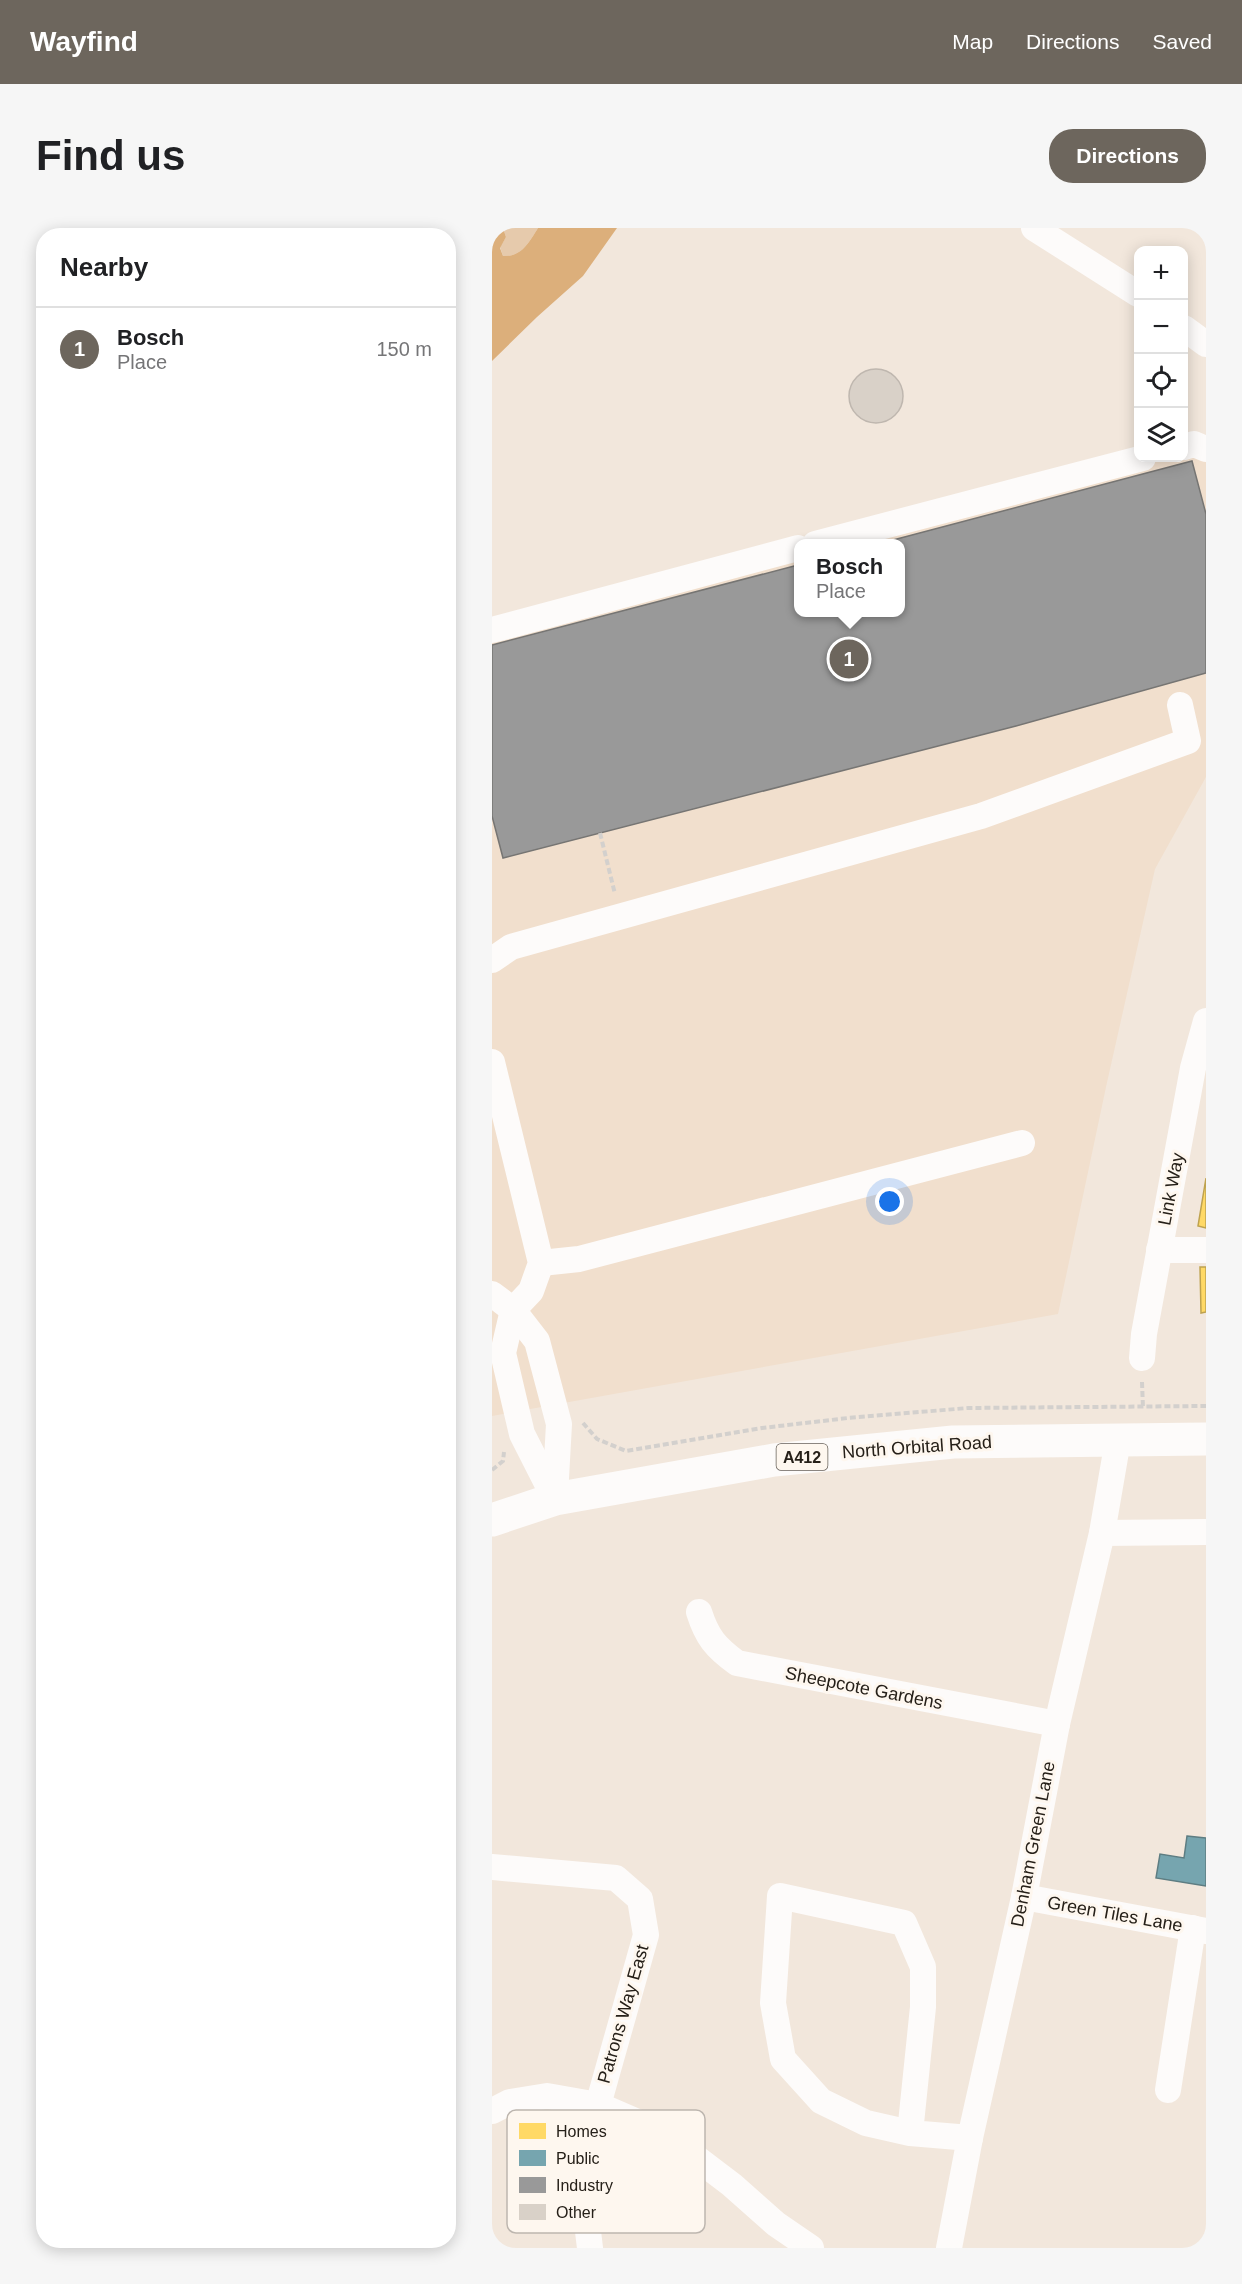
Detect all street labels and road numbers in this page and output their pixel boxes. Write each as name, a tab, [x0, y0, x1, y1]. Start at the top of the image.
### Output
street label: Link Way	[1154, 1151, 1188, 1227]
street label: North Orbital Road	[841, 1432, 993, 1462]
road number: A412	[776, 1444, 828, 1470]
street label: Sheepcote Gardens	[784, 1663, 944, 1713]
street label: Denham Green Lane	[1007, 1760, 1059, 1928]
street label: Green Tiles Lane	[1046, 1892, 1184, 1936]
street label: Patrons Way East	[594, 1942, 652, 2086]

